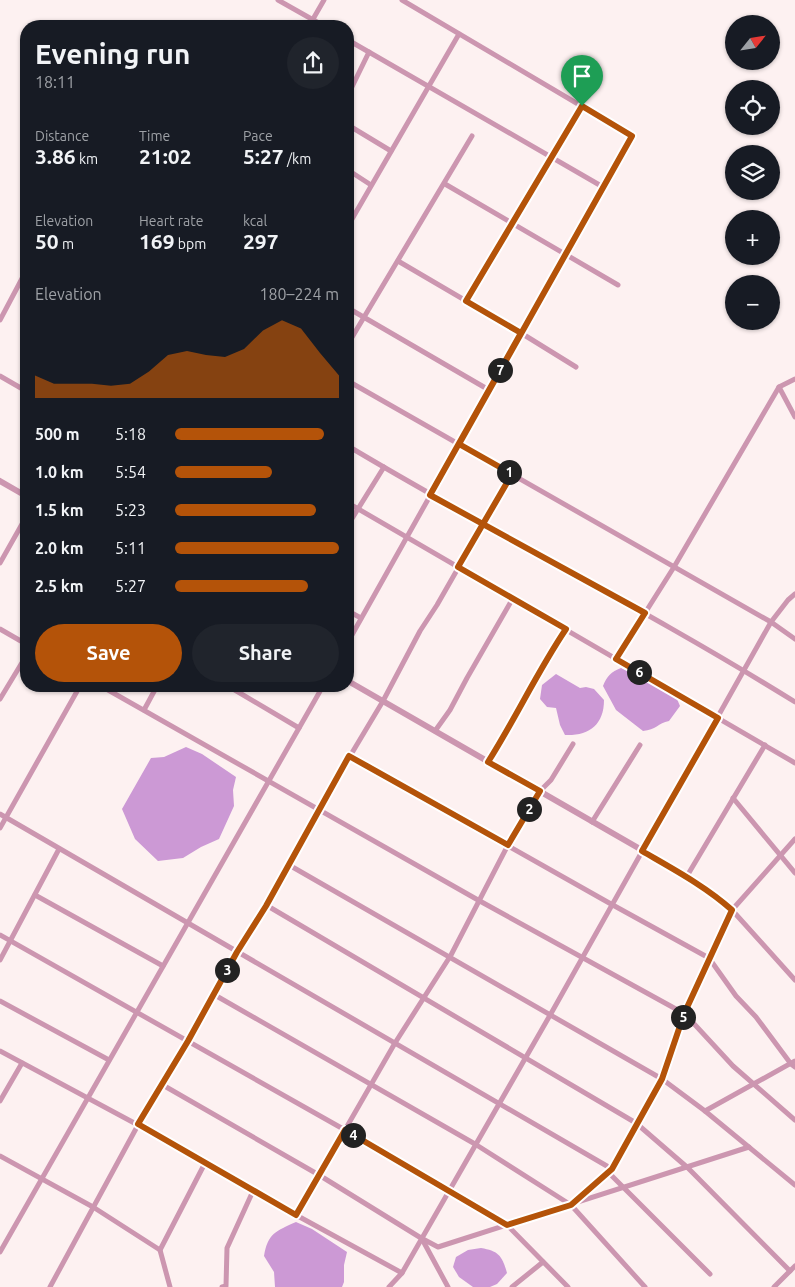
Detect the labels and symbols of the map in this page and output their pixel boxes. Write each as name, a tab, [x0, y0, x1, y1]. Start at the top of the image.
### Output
north arrow	[725, 15, 780, 70]
pin	[561, 55, 603, 106]
pin: 7	[488, 358, 512, 382]
pin: 1	[496, 460, 522, 484]
pin: 6	[626, 660, 652, 684]
pin: 2	[516, 796, 542, 822]
pin: 3	[214, 958, 240, 982]
pin: 5	[670, 1004, 696, 1030]
pin: 4	[340, 1122, 366, 1148]

